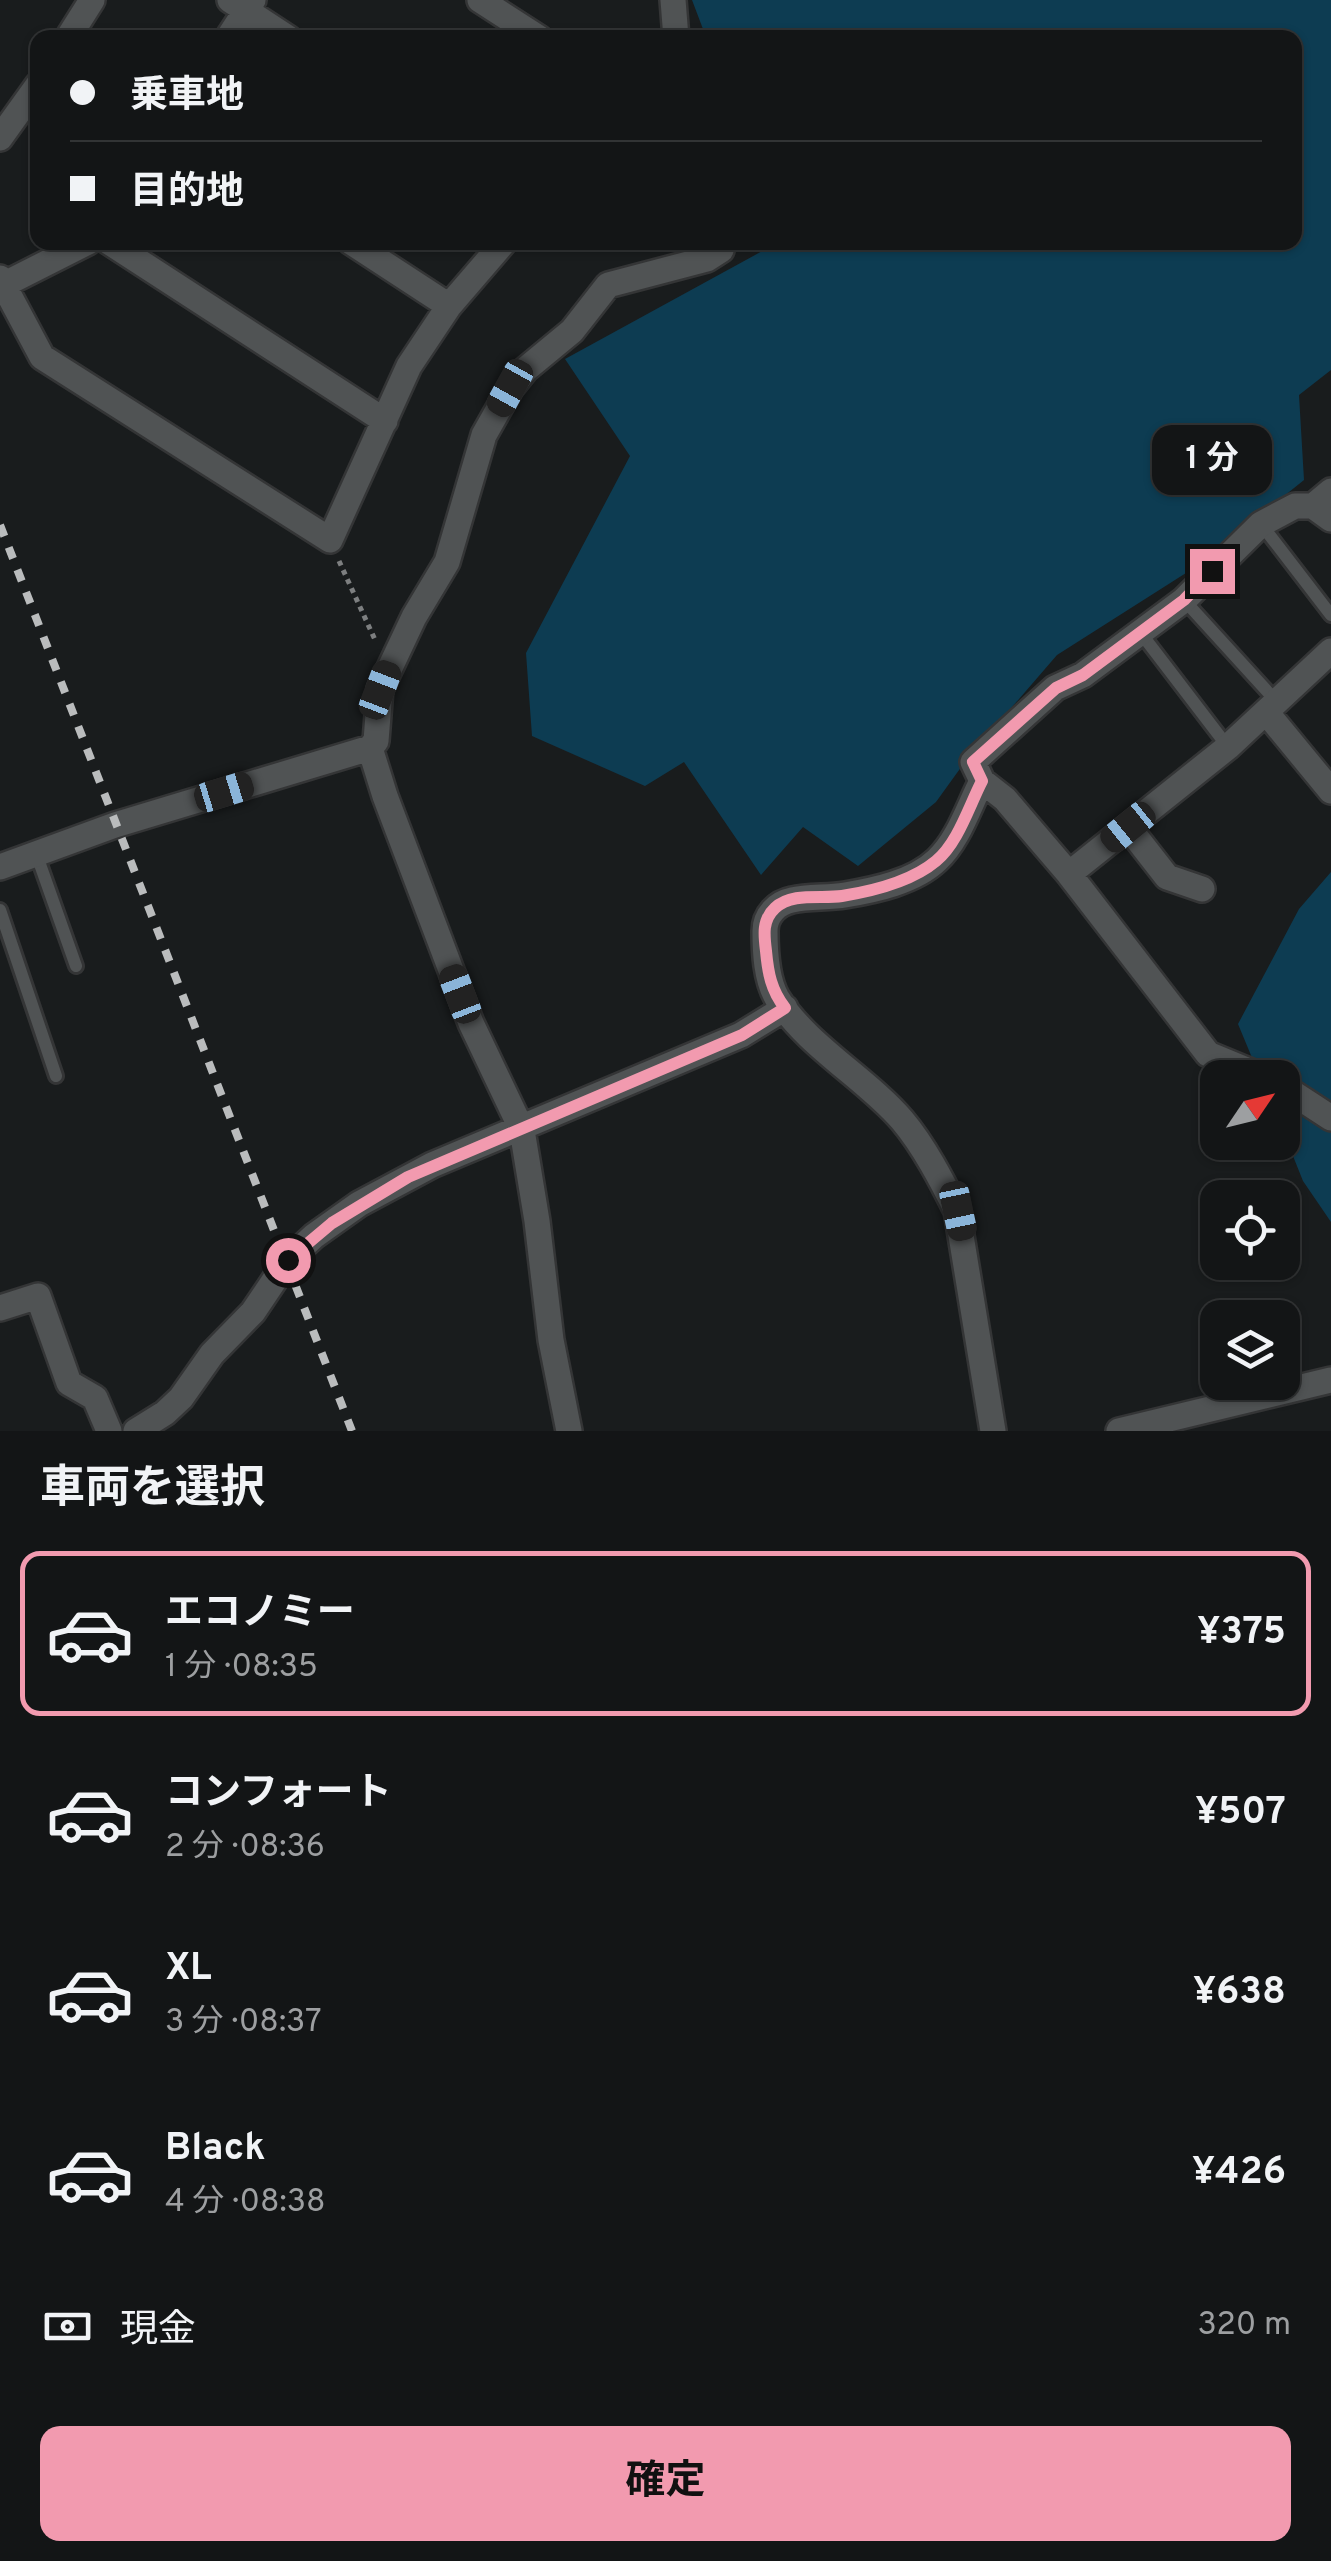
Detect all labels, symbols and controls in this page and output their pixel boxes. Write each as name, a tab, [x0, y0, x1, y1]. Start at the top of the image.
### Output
text: 乗車地	[130, 73, 244, 122]
text: 目的地	[130, 169, 244, 218]
car	[482, 354, 538, 422]
callout: 1 分	[1152, 426, 1272, 496]
text: 1 分	[1186, 440, 1238, 480]
route end	[1190, 549, 1235, 594]
car	[355, 657, 405, 723]
car	[191, 769, 257, 815]
car	[1095, 796, 1161, 858]
car	[435, 961, 485, 1027]
north arrow	[1200, 1060, 1300, 1160]
map controls	[1200, 1060, 1300, 1400]
car	[937, 1179, 979, 1243]
button: locate	[1200, 1180, 1300, 1280]
route start	[266, 1238, 311, 1283]
button: layers	[1200, 1300, 1300, 1400]
text: 車両を選択	[40, 1462, 265, 1519]
icon: car	[45, 1589, 135, 1679]
text: エコノミー	[165, 1590, 355, 1639]
text: ¥375	[1197, 1609, 1286, 1658]
text: 1 分 · 08:35	[165, 1648, 318, 1688]
icon: car	[45, 1769, 135, 1859]
text: コンフォート	[165, 1770, 392, 1819]
text: ¥507	[1195, 1789, 1286, 1838]
text: 2 分 · 08:36	[165, 1828, 325, 1868]
text: XL	[165, 1945, 212, 1994]
icon: car	[45, 1949, 135, 2039]
text: ¥638	[1193, 1969, 1286, 2018]
text: 3 分 · 08:37	[165, 2003, 322, 2043]
text: Black	[165, 2125, 265, 2174]
icon: car	[45, 2129, 135, 2219]
text: ¥426	[1192, 2149, 1286, 2198]
text: 4 分 · 08:38	[165, 2183, 326, 2223]
icon: cash	[40, 2299, 95, 2354]
text: 320 m	[1198, 2306, 1291, 2346]
text: 現金	[120, 2307, 196, 2356]
button: 確定	[40, 2426, 1291, 2541]

